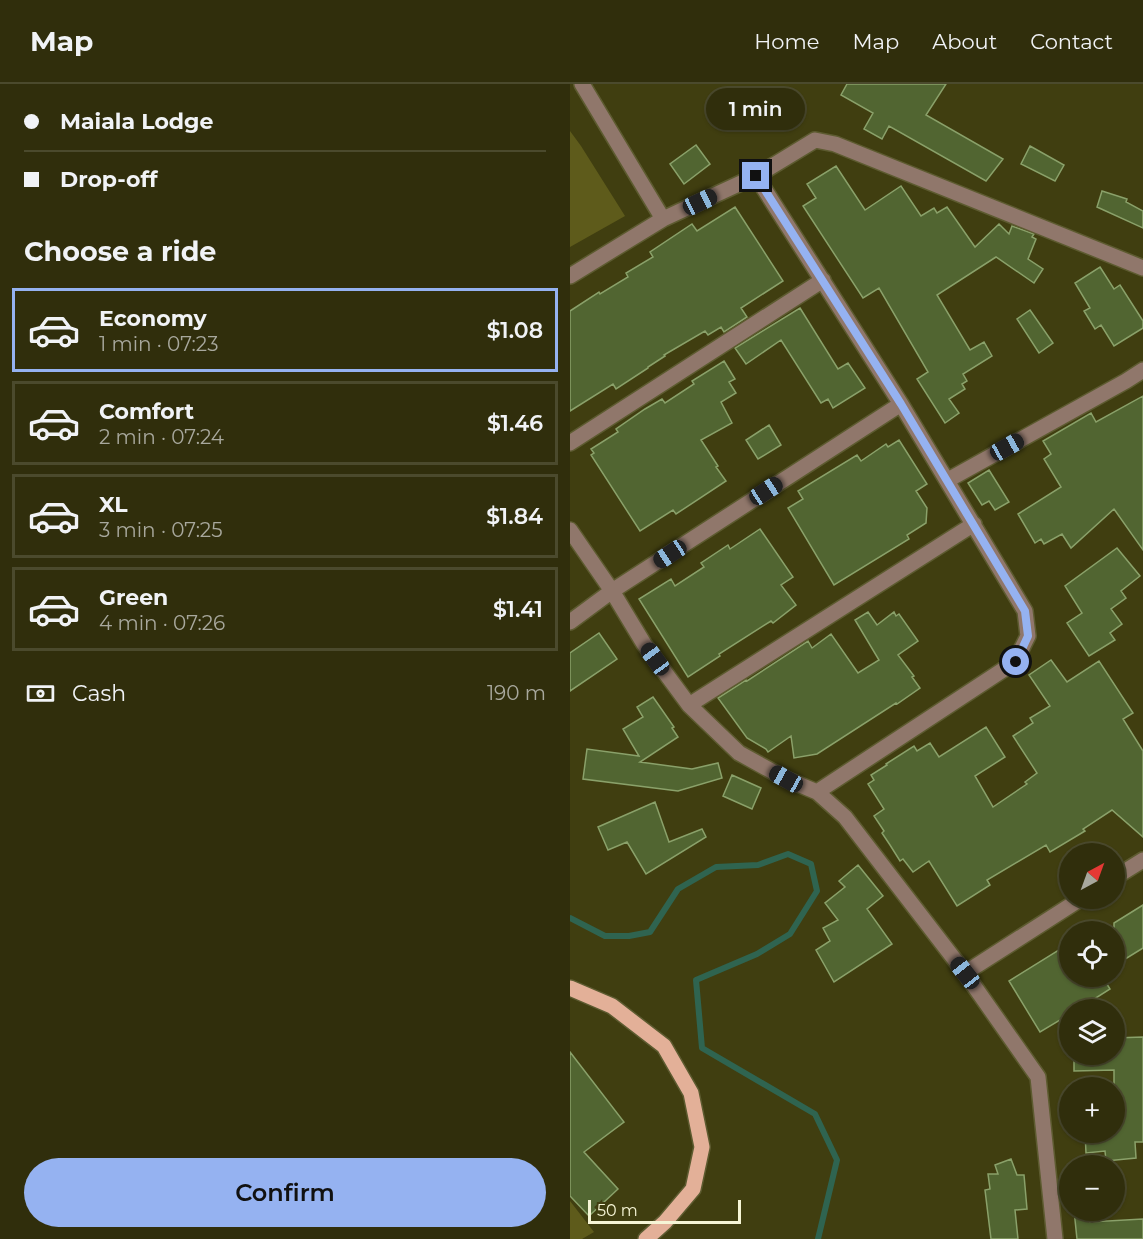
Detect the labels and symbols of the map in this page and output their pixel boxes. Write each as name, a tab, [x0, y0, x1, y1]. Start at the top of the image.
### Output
callout: 1 min	[706, 89, 806, 131]
route end	[742, 162, 769, 189]
car	[680, 186, 720, 218]
car	[987, 430, 1027, 464]
car	[746, 474, 786, 508]
car	[650, 537, 690, 571]
car	[637, 639, 673, 679]
route start	[1002, 648, 1029, 675]
car	[766, 762, 806, 796]
north arrow	[1059, 843, 1125, 909]
car	[947, 953, 983, 993]
scale bar	[588, 1197, 741, 1224]

